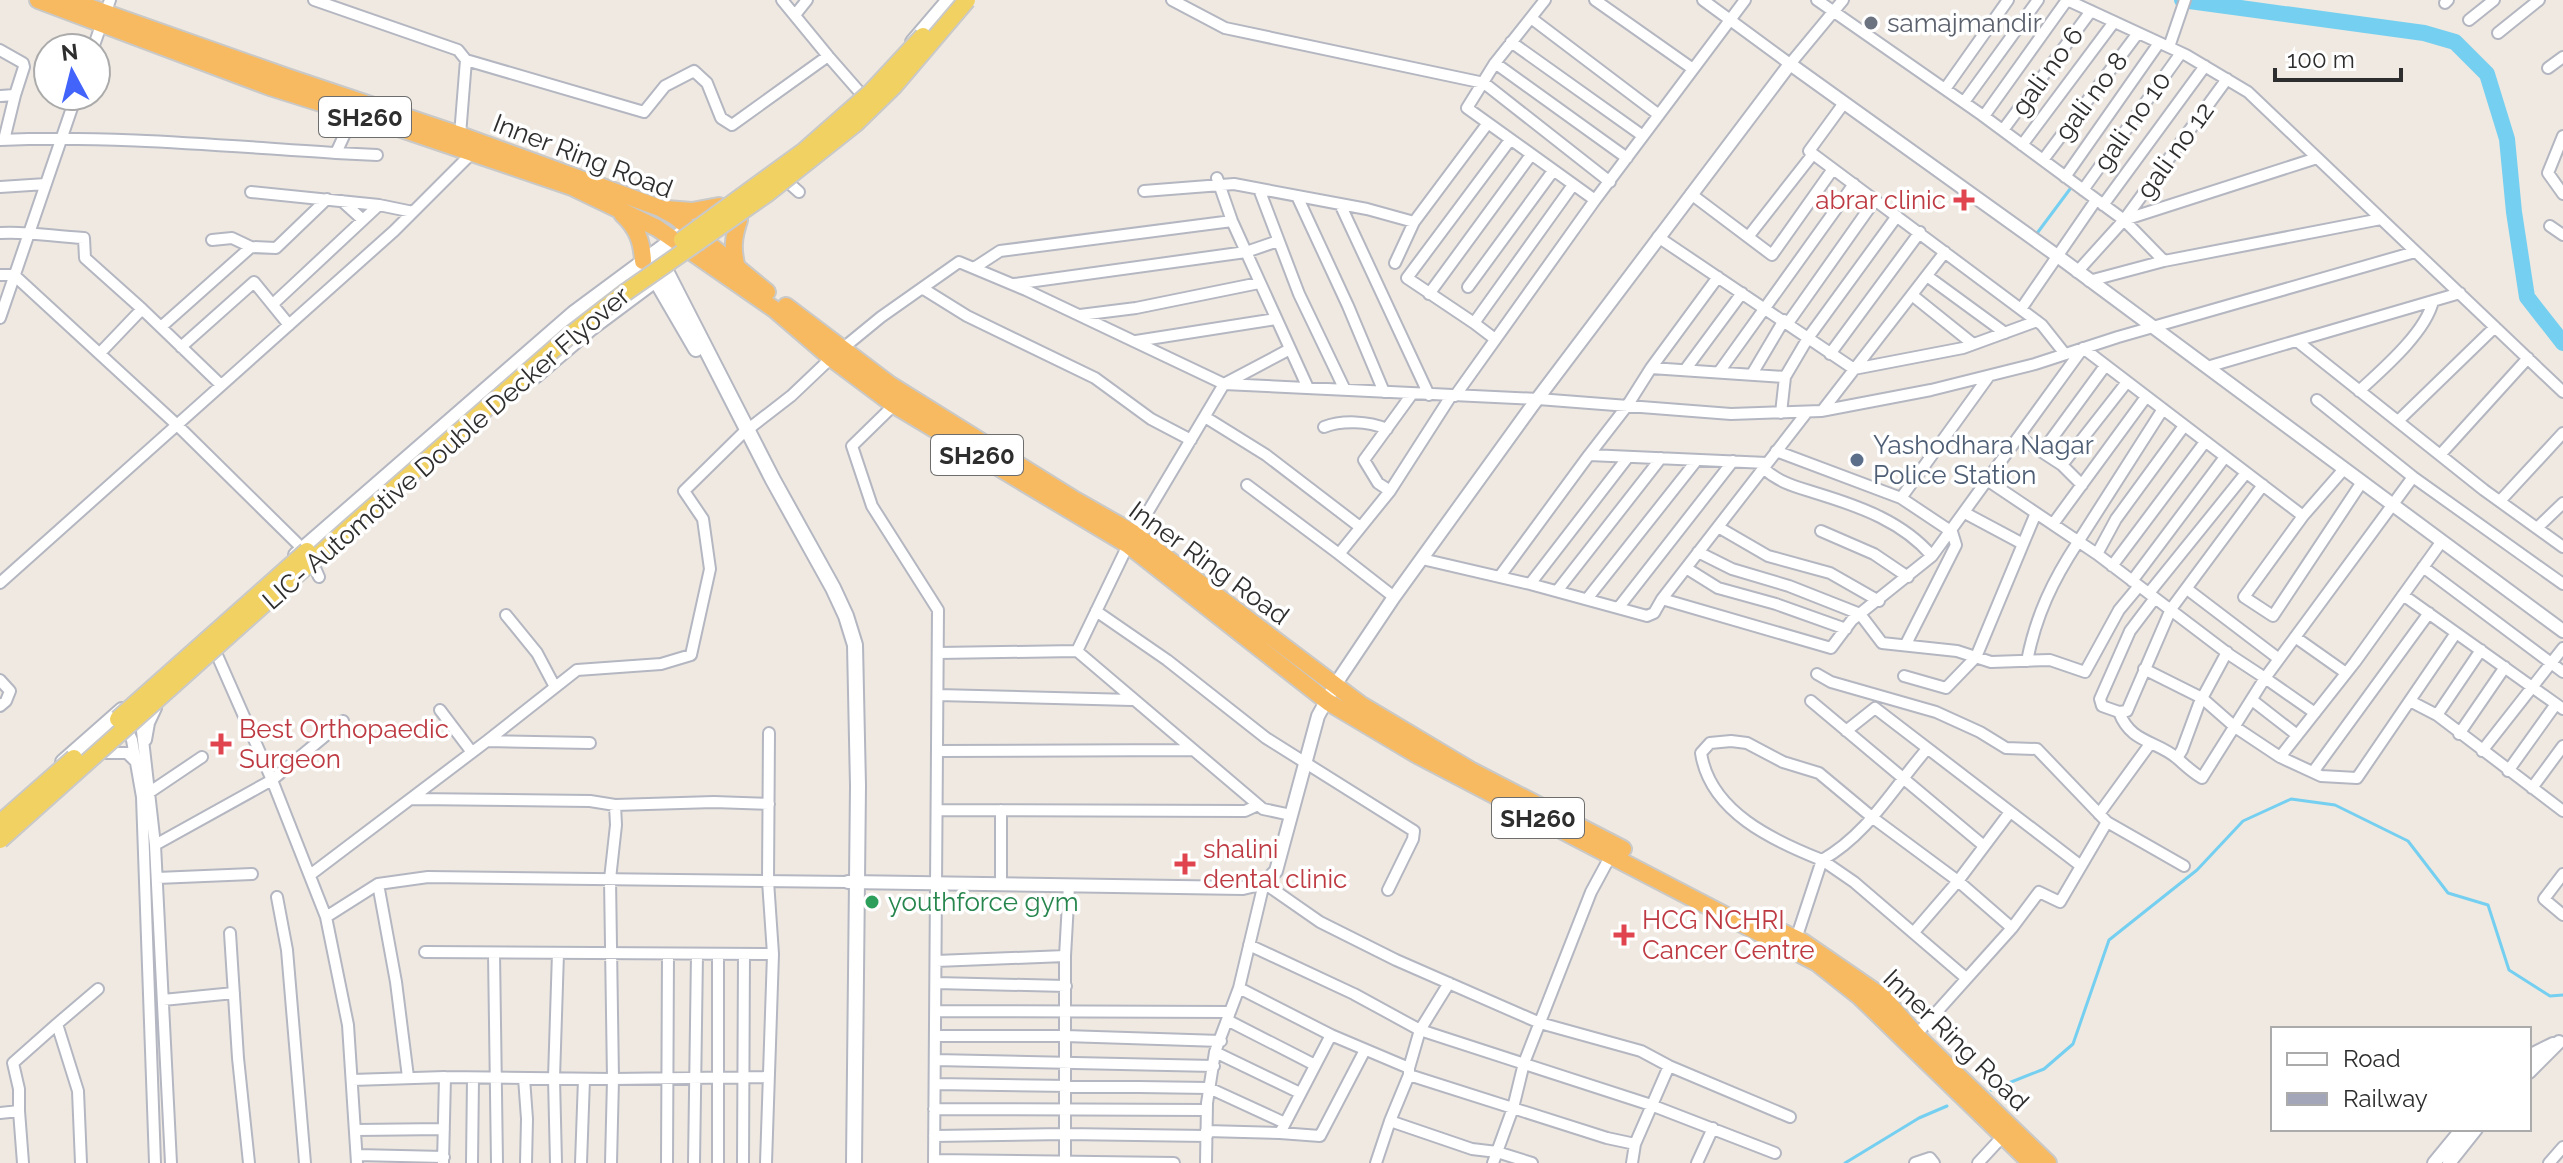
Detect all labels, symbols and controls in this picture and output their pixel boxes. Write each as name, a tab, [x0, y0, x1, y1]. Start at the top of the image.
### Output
place label: samajmandir	[1887, 8, 2042, 38]
marker: samajmandir	[1862, 14, 1880, 32]
street label: gali no 6	[2005, 21, 2089, 121]
north arrow	[32, 32, 112, 112]
scale bar	[2275, 32, 2401, 82]
text: N	[60, 38, 79, 66]
text: 100 m	[2287, 45, 2355, 74]
street label: gali no 8	[2048, 46, 2134, 146]
street label: gali no 10	[2087, 66, 2177, 176]
street label: gali no 12	[2130, 96, 2220, 204]
road number: SH260	[319, 97, 411, 137]
street label: Inner Ring Road	[489, 108, 677, 204]
place label: abrar clinic	[1815, 185, 1946, 215]
marker: abrar clinic	[1953, 189, 1975, 211]
street label: LIC- Automotive Double Decker Flyover	[256, 280, 636, 616]
place label: Yashodhara Nagar Police Station	[1873, 430, 2094, 490]
road number: SH260	[931, 435, 1023, 475]
marker: Yashodhara Nagar Police Station	[1848, 451, 1866, 469]
street label: Inner Ring Road	[1123, 495, 1295, 631]
place label: Best Orthopaedic Surgeon	[239, 714, 449, 774]
marker: Best Orthopaedic Surgeon	[210, 733, 232, 755]
road number: SH260	[1492, 798, 1584, 838]
place label: shalini dental clinic	[1203, 834, 1347, 894]
marker: shalini dental clinic	[1174, 853, 1196, 875]
place label: youthforce gym	[888, 887, 1079, 917]
marker: youthforce gym	[863, 893, 881, 911]
place label: HCG NCHRI Cancer Centre	[1642, 905, 1815, 965]
marker: HCG NCHRI Cancer Centre	[1613, 924, 1635, 946]
street label: Inner Ring Road	[1877, 963, 2035, 1117]
legend	[2271, 1027, 2531, 1131]
text: Road	[2343, 1044, 2401, 1073]
text: Railway	[2343, 1084, 2428, 1113]

